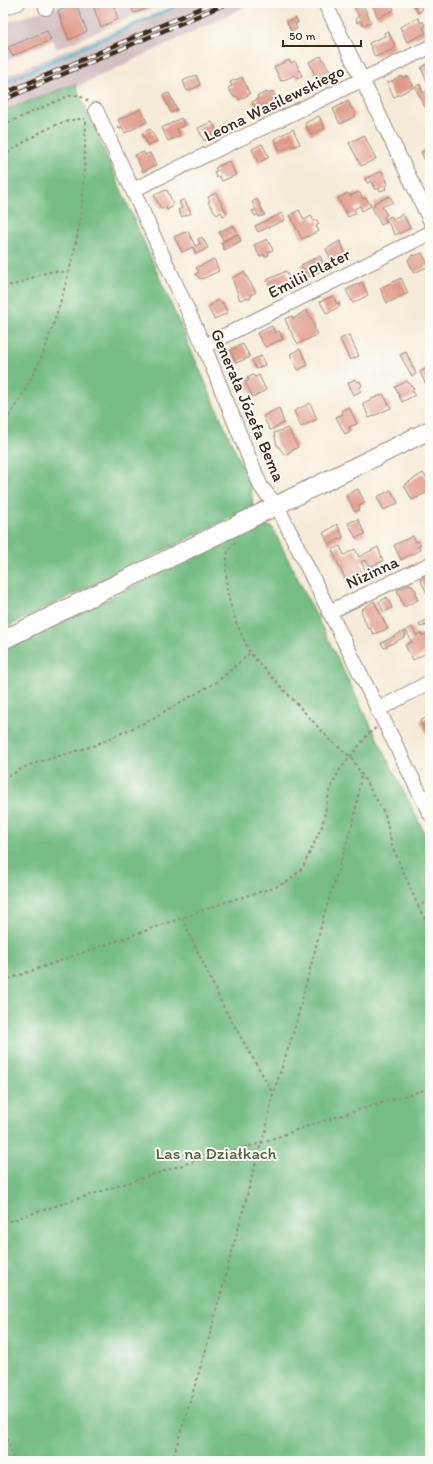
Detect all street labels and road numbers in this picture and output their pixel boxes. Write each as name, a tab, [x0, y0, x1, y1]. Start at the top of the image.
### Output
street label: Leona Wasilewskiego	[201, 60, 347, 146]
street label: Emilii Plater	[265, 244, 354, 302]
street label: Generała Józefa Bema	[207, 326, 289, 484]
street label: Nizinna	[343, 551, 402, 593]

